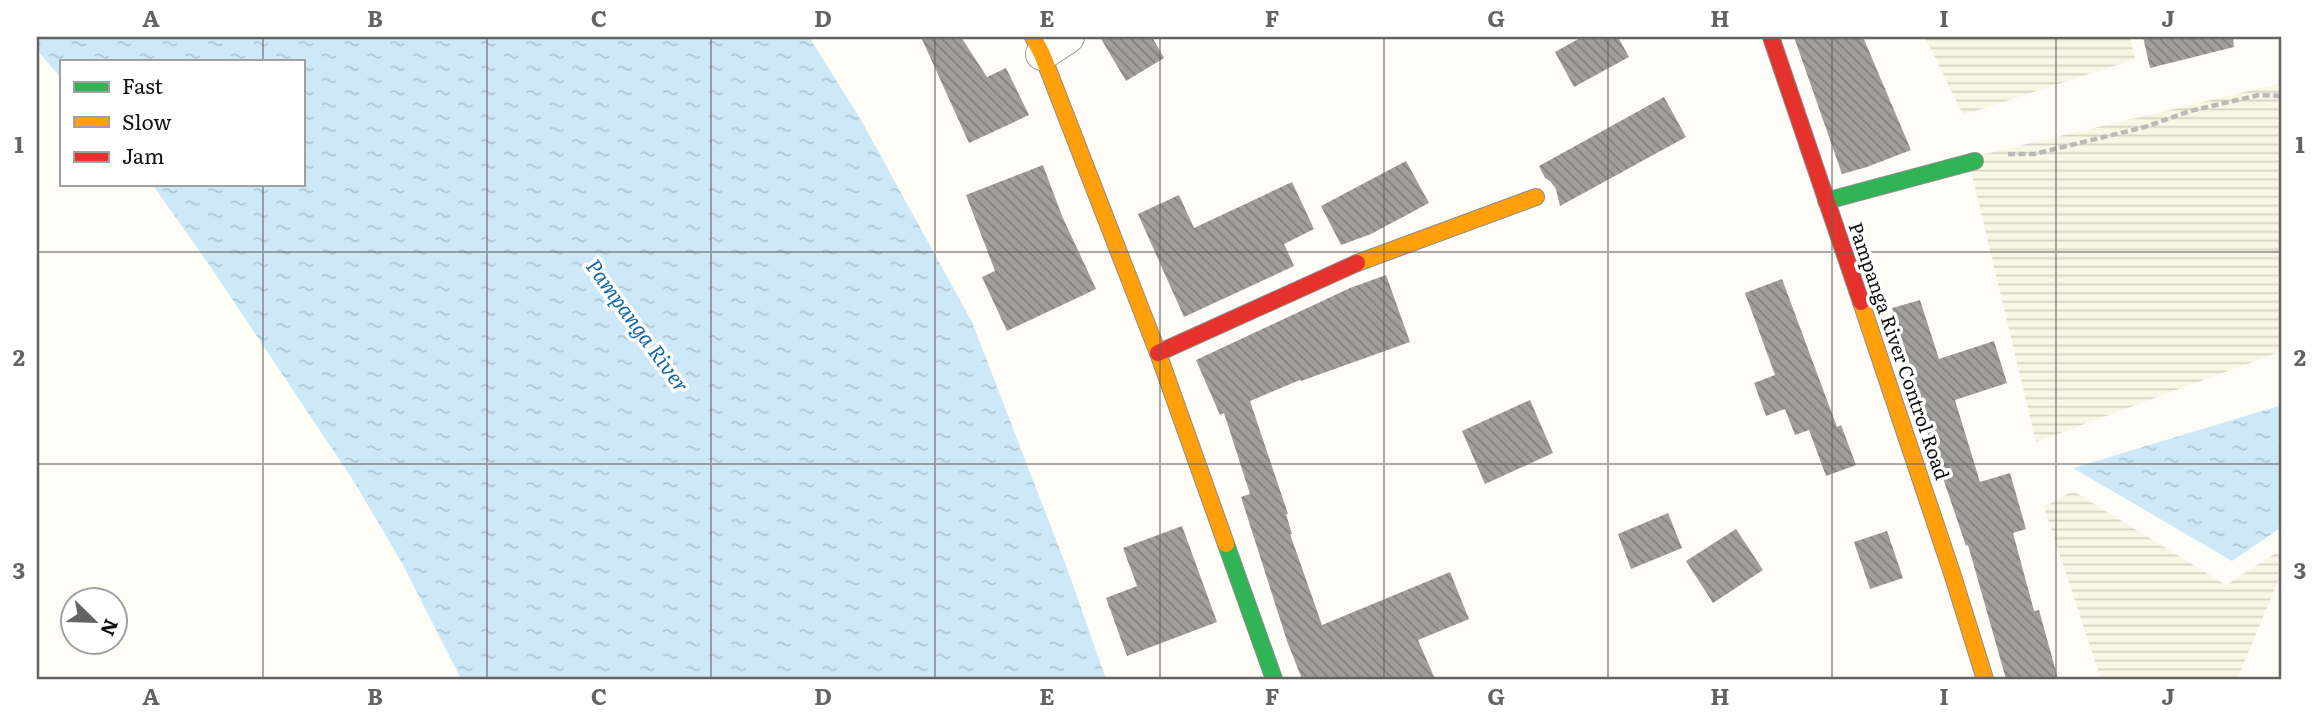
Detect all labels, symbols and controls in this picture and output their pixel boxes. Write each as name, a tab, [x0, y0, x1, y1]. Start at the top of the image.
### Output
text: A	[142, 0, 160, 34]
text: B	[367, 0, 383, 34]
text: C	[591, 0, 607, 34]
text: D	[814, 0, 832, 34]
text: E	[1039, 0, 1055, 34]
text: F	[1265, 0, 1280, 34]
text: G	[1487, 0, 1505, 34]
text: H	[1710, 0, 1730, 34]
text: I	[1939, 0, 1949, 34]
text: J	[2161, 0, 2175, 34]
legend	[60, 60, 304, 186]
text: Fast	[122, 69, 163, 100]
text: Slow	[122, 105, 172, 136]
text: 1	[14, 126, 24, 160]
text: 1	[2295, 126, 2305, 160]
text: Jam	[122, 139, 164, 170]
street label: Pampanga River Control Road	[1843, 218, 1957, 484]
water label: Pampanga River	[580, 251, 698, 398]
text: 2	[13, 339, 25, 373]
text: 2	[2294, 339, 2306, 373]
text: 3	[13, 552, 25, 586]
text: 3	[2294, 552, 2306, 586]
north arrow	[60, 586, 130, 656]
text: N	[95, 615, 127, 641]
text: A	[142, 678, 160, 712]
text: B	[367, 678, 383, 712]
text: C	[591, 678, 607, 712]
text: D	[814, 678, 832, 712]
text: E	[1039, 678, 1055, 712]
text: F	[1265, 678, 1280, 712]
text: G	[1487, 678, 1505, 712]
text: H	[1710, 678, 1730, 712]
text: I	[1939, 678, 1949, 712]
text: J	[2161, 678, 2175, 712]

